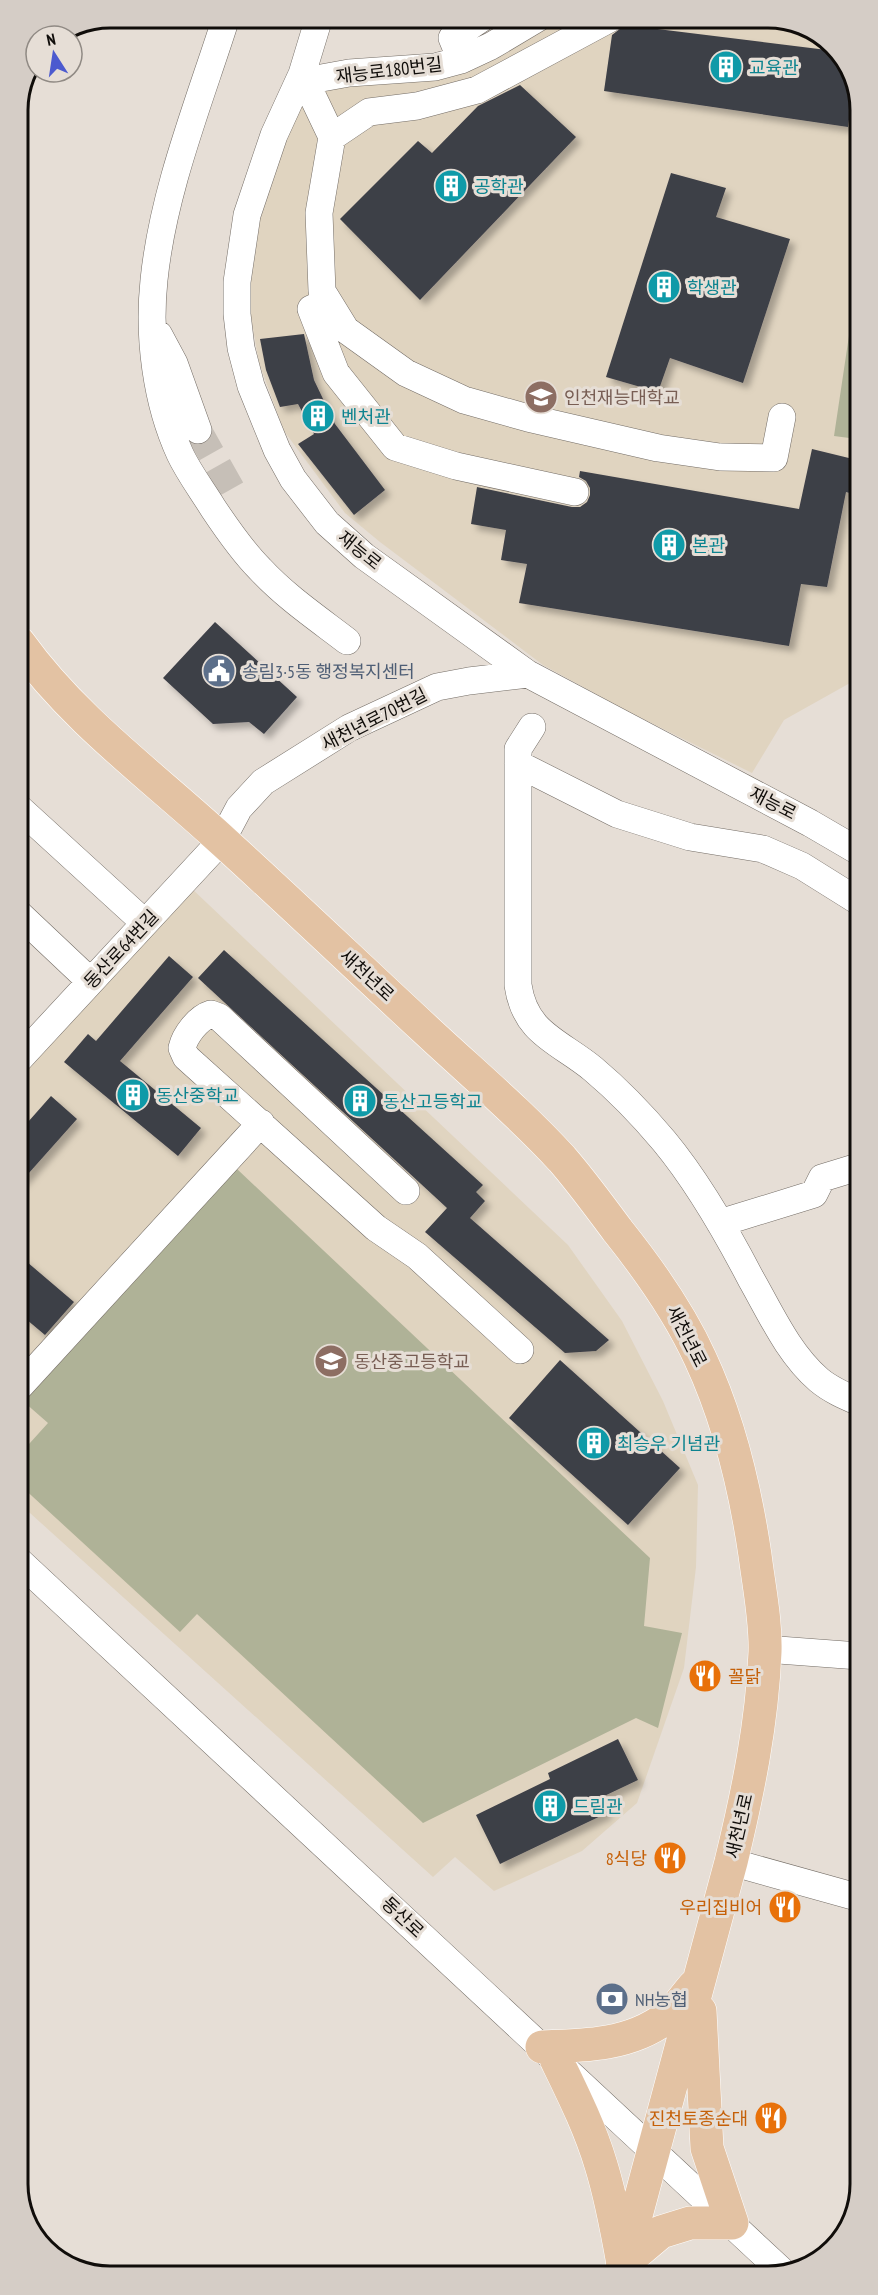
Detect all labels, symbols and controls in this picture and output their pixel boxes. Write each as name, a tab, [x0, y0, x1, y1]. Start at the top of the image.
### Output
north arrow	[24, 24, 84, 84]
text: N	[45, 29, 57, 50]
building icon: 교육관	[708, 49, 744, 85]
street label: 재능로180번길	[334, 52, 444, 88]
place label: 교육관	[749, 56, 799, 79]
building icon: 공학관	[433, 168, 469, 204]
place label: 공학관	[474, 175, 524, 198]
building icon: 학생관	[646, 269, 682, 305]
place label: 학생관	[687, 276, 737, 299]
school or university icon: 인천재능대학교	[523, 379, 559, 415]
place label: 인천재능대학교	[564, 386, 680, 409]
building icon: 벤처관	[300, 398, 336, 434]
place label: 벤처관	[341, 405, 391, 428]
street label: 재능로	[333, 525, 387, 575]
building icon: 본관	[651, 527, 687, 563]
place label: 본관	[692, 534, 726, 557]
public building icon: 송림3·5동 행정복지센터	[201, 653, 237, 689]
place label: 송림3·5동 행정복지센터	[242, 660, 415, 683]
street label: 새천년로70번길	[317, 683, 431, 755]
street label: 재능로	[746, 781, 800, 825]
street label: 동산로64번길	[79, 905, 163, 993]
street label: 새천년로	[335, 944, 399, 1006]
building icon: 동산중학교	[115, 1077, 151, 1113]
building icon: 동산고등학교	[342, 1083, 378, 1119]
place label: 동산중학교	[156, 1084, 239, 1107]
place label: 동산고등학교	[383, 1090, 482, 1113]
street label: 새천년로	[662, 1301, 712, 1371]
school or university icon: 동산중고등학교	[313, 1343, 349, 1379]
place label: 동산중고등학교	[354, 1350, 470, 1373]
building icon: 최승우 기념관	[576, 1425, 612, 1461]
place label: 최승우 기념관	[617, 1432, 721, 1455]
restaurant icon: 꼴닭	[687, 1658, 723, 1694]
place label: 꼴닭	[728, 1665, 761, 1688]
building icon: 드림관	[532, 1788, 568, 1824]
street label: 새천년로	[720, 1791, 758, 1861]
place label: 드림관	[573, 1795, 623, 1818]
restaurant icon: 8식당	[652, 1840, 688, 1876]
place label: 8식당	[606, 1847, 647, 1870]
restaurant icon: 우리집비어	[767, 1889, 803, 1925]
street label: 동산로	[377, 1892, 429, 1942]
place label: 우리집비어	[679, 1896, 762, 1919]
bank icon: NH농협	[594, 1981, 630, 2017]
place label: NH농협	[635, 1988, 687, 2011]
restaurant icon: 진천토종순대	[753, 2100, 789, 2136]
place label: 진천토종순대	[649, 2107, 748, 2130]

